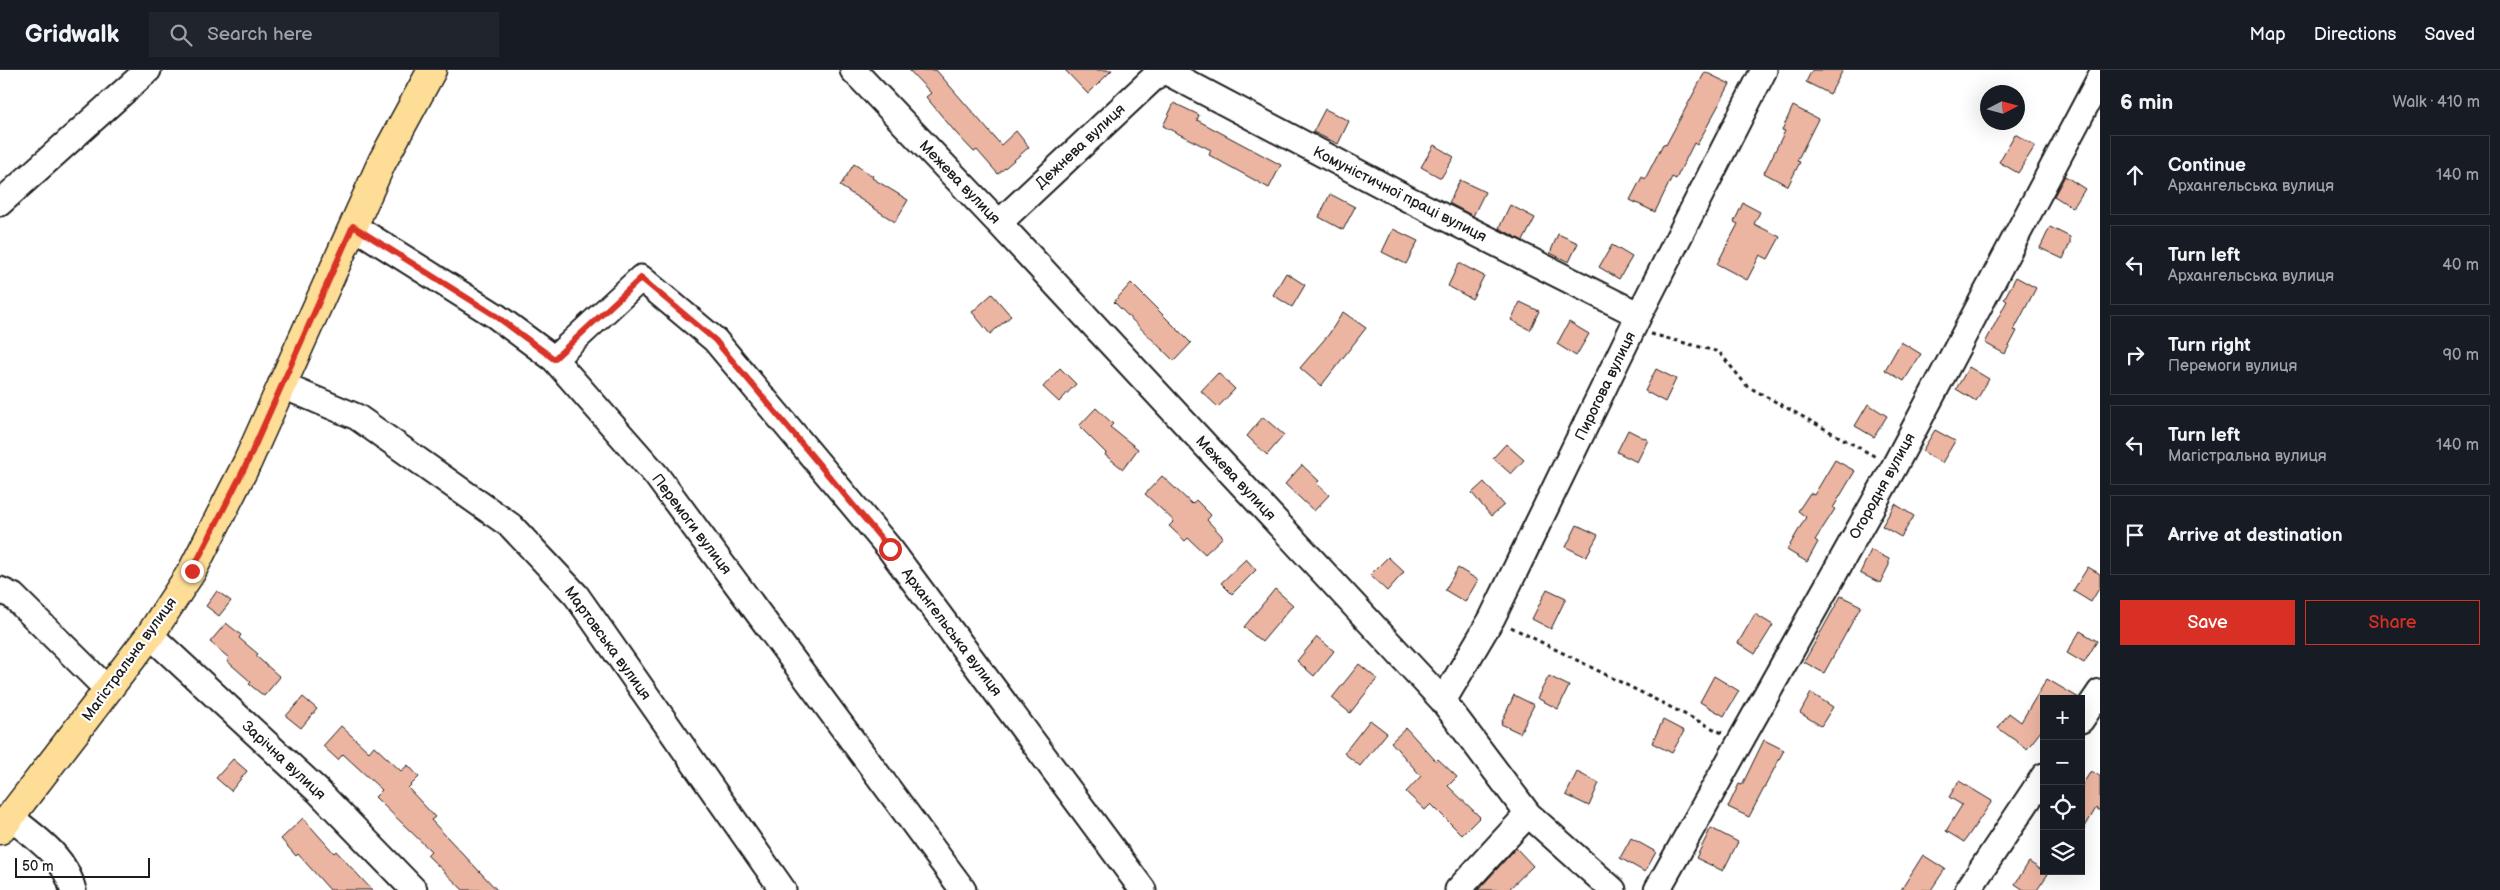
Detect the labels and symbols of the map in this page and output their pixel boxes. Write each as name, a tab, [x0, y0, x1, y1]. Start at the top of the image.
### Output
north arrow	[1980, 85, 2025, 130]
street label: Дежнева вулиця	[1032, 100, 1129, 193]
street label: Межева вулиця	[915, 136, 1004, 228]
street label: Комуністичної праці вулиця	[1310, 142, 1490, 247]
street label: Пирогова вулиця	[1571, 329, 1640, 444]
street label: Огородня вулиця	[1845, 430, 1920, 543]
street label: Межева вулиця	[1191, 432, 1280, 525]
street label: Перемоги вулиця	[648, 470, 736, 578]
route start	[879, 538, 902, 561]
route end	[181, 560, 204, 583]
street label: Архангельська вулиця	[897, 564, 1006, 700]
street label: Мартовська вулиця	[560, 583, 655, 704]
street label: Магістральна вулиця	[78, 594, 181, 725]
street label: Зарічна вулиця	[238, 717, 330, 804]
scale bar	[15, 855, 150, 878]

